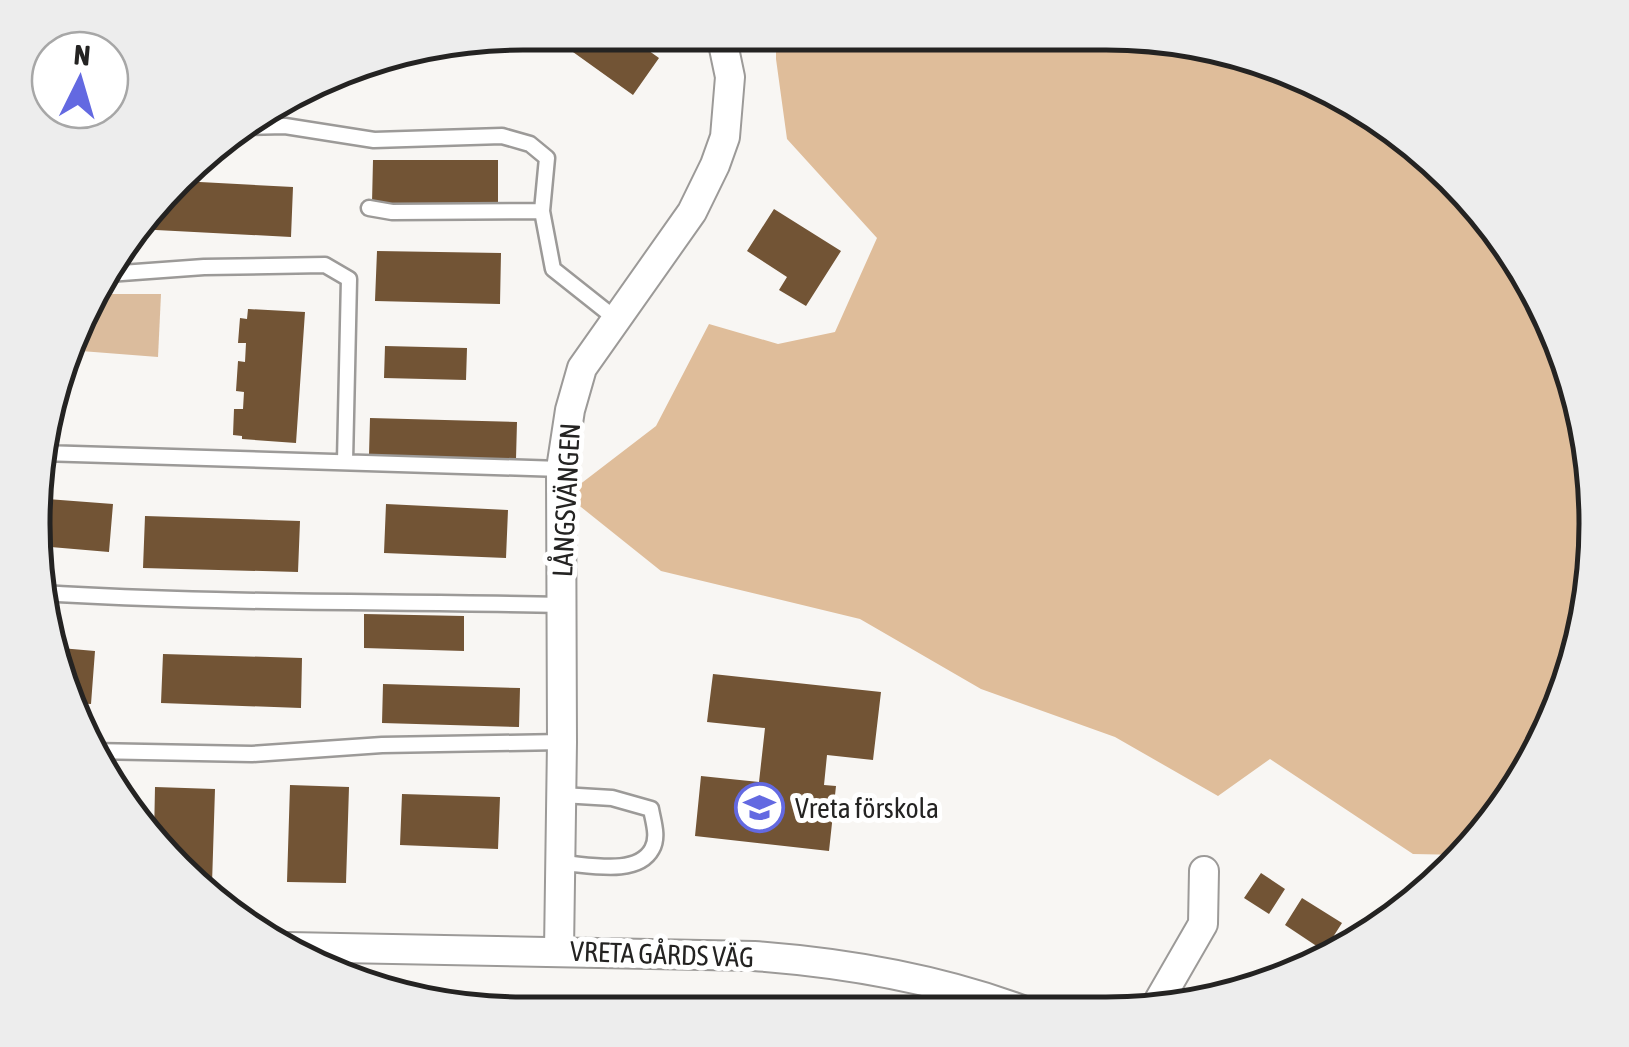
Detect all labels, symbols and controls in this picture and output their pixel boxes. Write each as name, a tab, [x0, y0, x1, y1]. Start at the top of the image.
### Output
north arrow	[30, 30, 130, 130]
text: N	[73, 38, 92, 72]
street label: LÅNGSVÄNGEN	[545, 422, 586, 578]
school or university icon: Vreta förskola	[734, 782, 786, 834]
place label: Vreta förskola	[795, 792, 939, 824]
street label: VRETA GÅRDS VÄG	[570, 934, 755, 973]

